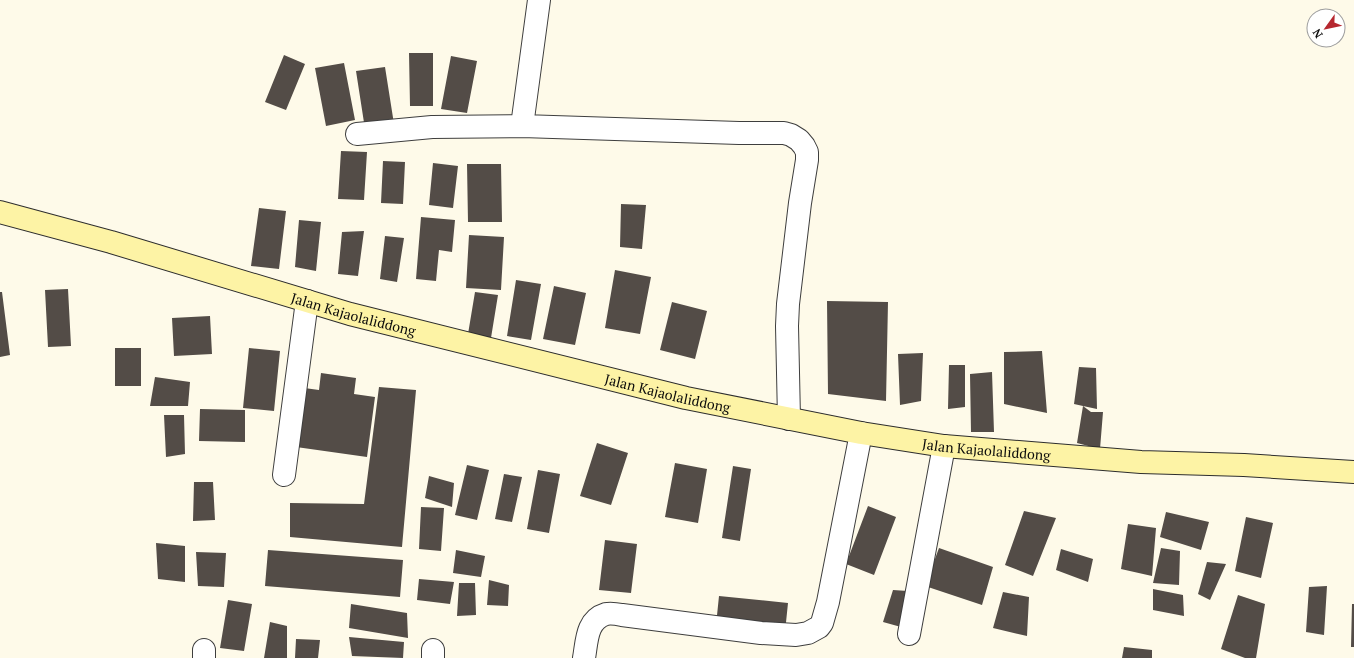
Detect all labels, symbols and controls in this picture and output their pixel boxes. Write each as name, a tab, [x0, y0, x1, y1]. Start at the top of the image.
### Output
north arrow	[1306, 8, 1346, 48]
text: N	[1309, 26, 1326, 41]
street label: Jalan Kajaolaliddong	[289, 287, 419, 340]
street label: Jalan Kajaolaliddong	[603, 369, 733, 416]
street label: Jalan Kajaolaliddong	[921, 433, 1052, 464]

